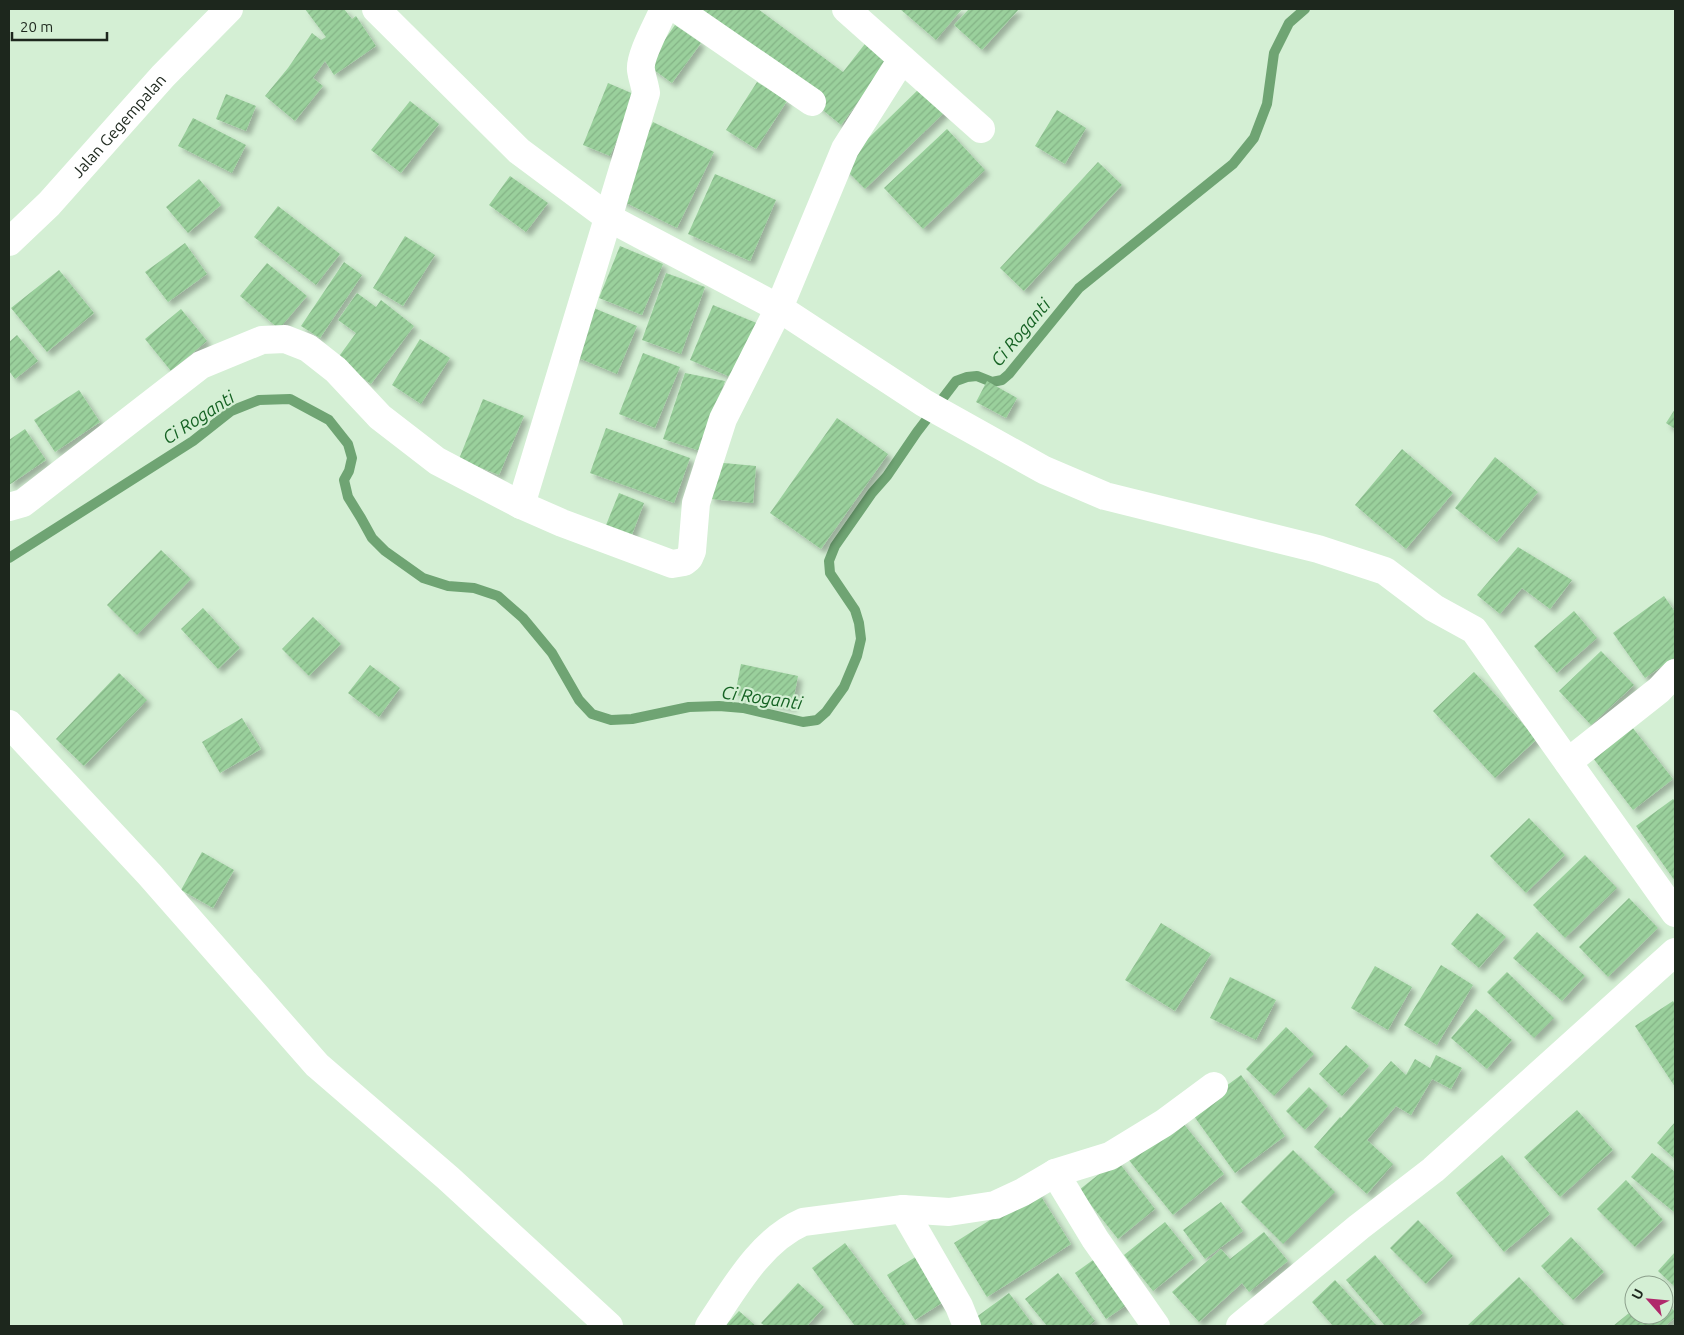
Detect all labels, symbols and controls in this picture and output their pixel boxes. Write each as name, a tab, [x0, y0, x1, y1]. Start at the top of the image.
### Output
scale bar	[12, 10, 108, 42]
text: 20 m	[20, 18, 53, 35]
street label: Jalan Gegempalan	[68, 70, 169, 181]
water label: Ci Roganti	[986, 294, 1054, 370]
water label: Ci Roganti	[158, 386, 238, 448]
water label: Ci Roganti	[720, 681, 804, 713]
north arrow	[1624, 1275, 1674, 1325]
text: U	[1628, 1286, 1647, 1302]

